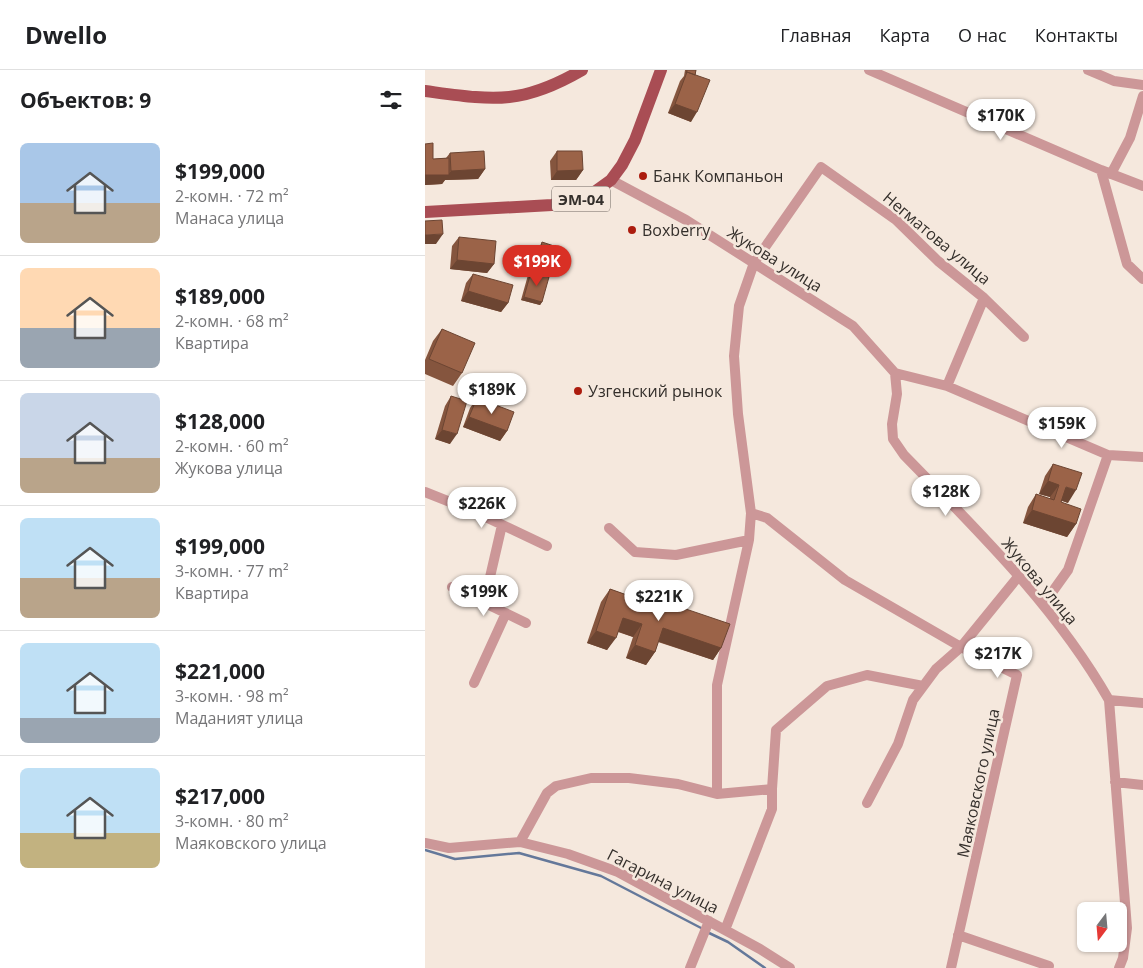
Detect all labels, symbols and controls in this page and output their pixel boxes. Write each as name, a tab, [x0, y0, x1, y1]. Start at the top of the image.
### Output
text: Dwello	[25, 18, 107, 51]
text: Главная	[780, 23, 852, 47]
text: Карта	[880, 23, 930, 47]
text: О нас	[958, 23, 1007, 47]
text: Контакты	[1035, 23, 1118, 47]
text: Объектов: 9	[20, 86, 151, 114]
icon: filters	[377, 86, 405, 114]
pin: $170K	[966, 98, 1036, 141]
text: $170K	[977, 104, 1025, 126]
text: $199,000	[175, 157, 265, 185]
icon: home	[60, 163, 120, 223]
place label: Банк Компаньон	[653, 165, 783, 187]
marker: Банк Компаньон	[637, 170, 649, 182]
text: 2-комн. · 72 m²	[175, 185, 289, 207]
road number: ЭМ-04	[552, 186, 610, 212]
street label: Негматова улица	[879, 187, 995, 289]
text: Манаса улица	[175, 207, 284, 229]
place label: Boxberry	[642, 219, 711, 241]
street label: Жукова улица	[723, 221, 827, 297]
marker: Boxberry	[626, 224, 638, 236]
pin: $199K	[502, 244, 572, 287]
text: $199K	[513, 250, 561, 272]
text: $189,000	[175, 282, 265, 310]
icon: home	[60, 288, 120, 348]
text: 2-комн. · 68 m²	[175, 310, 289, 332]
text: Квартира	[175, 332, 249, 354]
pin: $189K	[457, 372, 527, 415]
text: $189K	[468, 378, 516, 400]
place label: Узгенский рынок	[588, 380, 723, 402]
marker: Узгенский рынок	[572, 385, 584, 397]
pin: $159K	[1027, 406, 1097, 449]
text: $128,000	[175, 407, 265, 435]
text: $159K	[1038, 412, 1086, 434]
icon: home	[60, 413, 120, 473]
text: 2-комн. · 60 m²	[175, 435, 289, 457]
text: Жукова улица	[175, 457, 283, 479]
pin: $128K	[911, 474, 981, 517]
text: $128K	[922, 480, 970, 502]
pin: $226K	[447, 486, 517, 529]
text: $226K	[458, 492, 506, 514]
text: $199,000	[175, 532, 265, 560]
street label: Жукова улица	[997, 533, 1083, 629]
icon: home	[60, 538, 120, 598]
text: 3-комн. · 77 m²	[175, 560, 289, 582]
pin: $199K	[449, 574, 519, 617]
text: $199K	[460, 580, 508, 602]
pin: $221K	[624, 580, 694, 622]
text: Квартира	[175, 582, 249, 604]
text: $221K	[635, 585, 683, 607]
pin: $217K	[963, 636, 1033, 679]
text: $217K	[974, 642, 1022, 664]
text: $221,000	[175, 657, 265, 685]
icon: home	[60, 663, 120, 723]
text: 3-комн. · 98 m²	[175, 685, 289, 707]
text: Маданият улица	[175, 707, 303, 729]
street label: Маяковского улица	[951, 707, 1005, 859]
text: $217,000	[175, 782, 265, 810]
icon: home	[60, 788, 120, 848]
text: 3-комн. · 80 m²	[175, 810, 289, 832]
text: Маяковского улица	[175, 832, 327, 854]
street label: Гагарина улица	[603, 843, 723, 919]
north arrow	[1077, 902, 1127, 952]
map controls	[1077, 902, 1127, 952]

